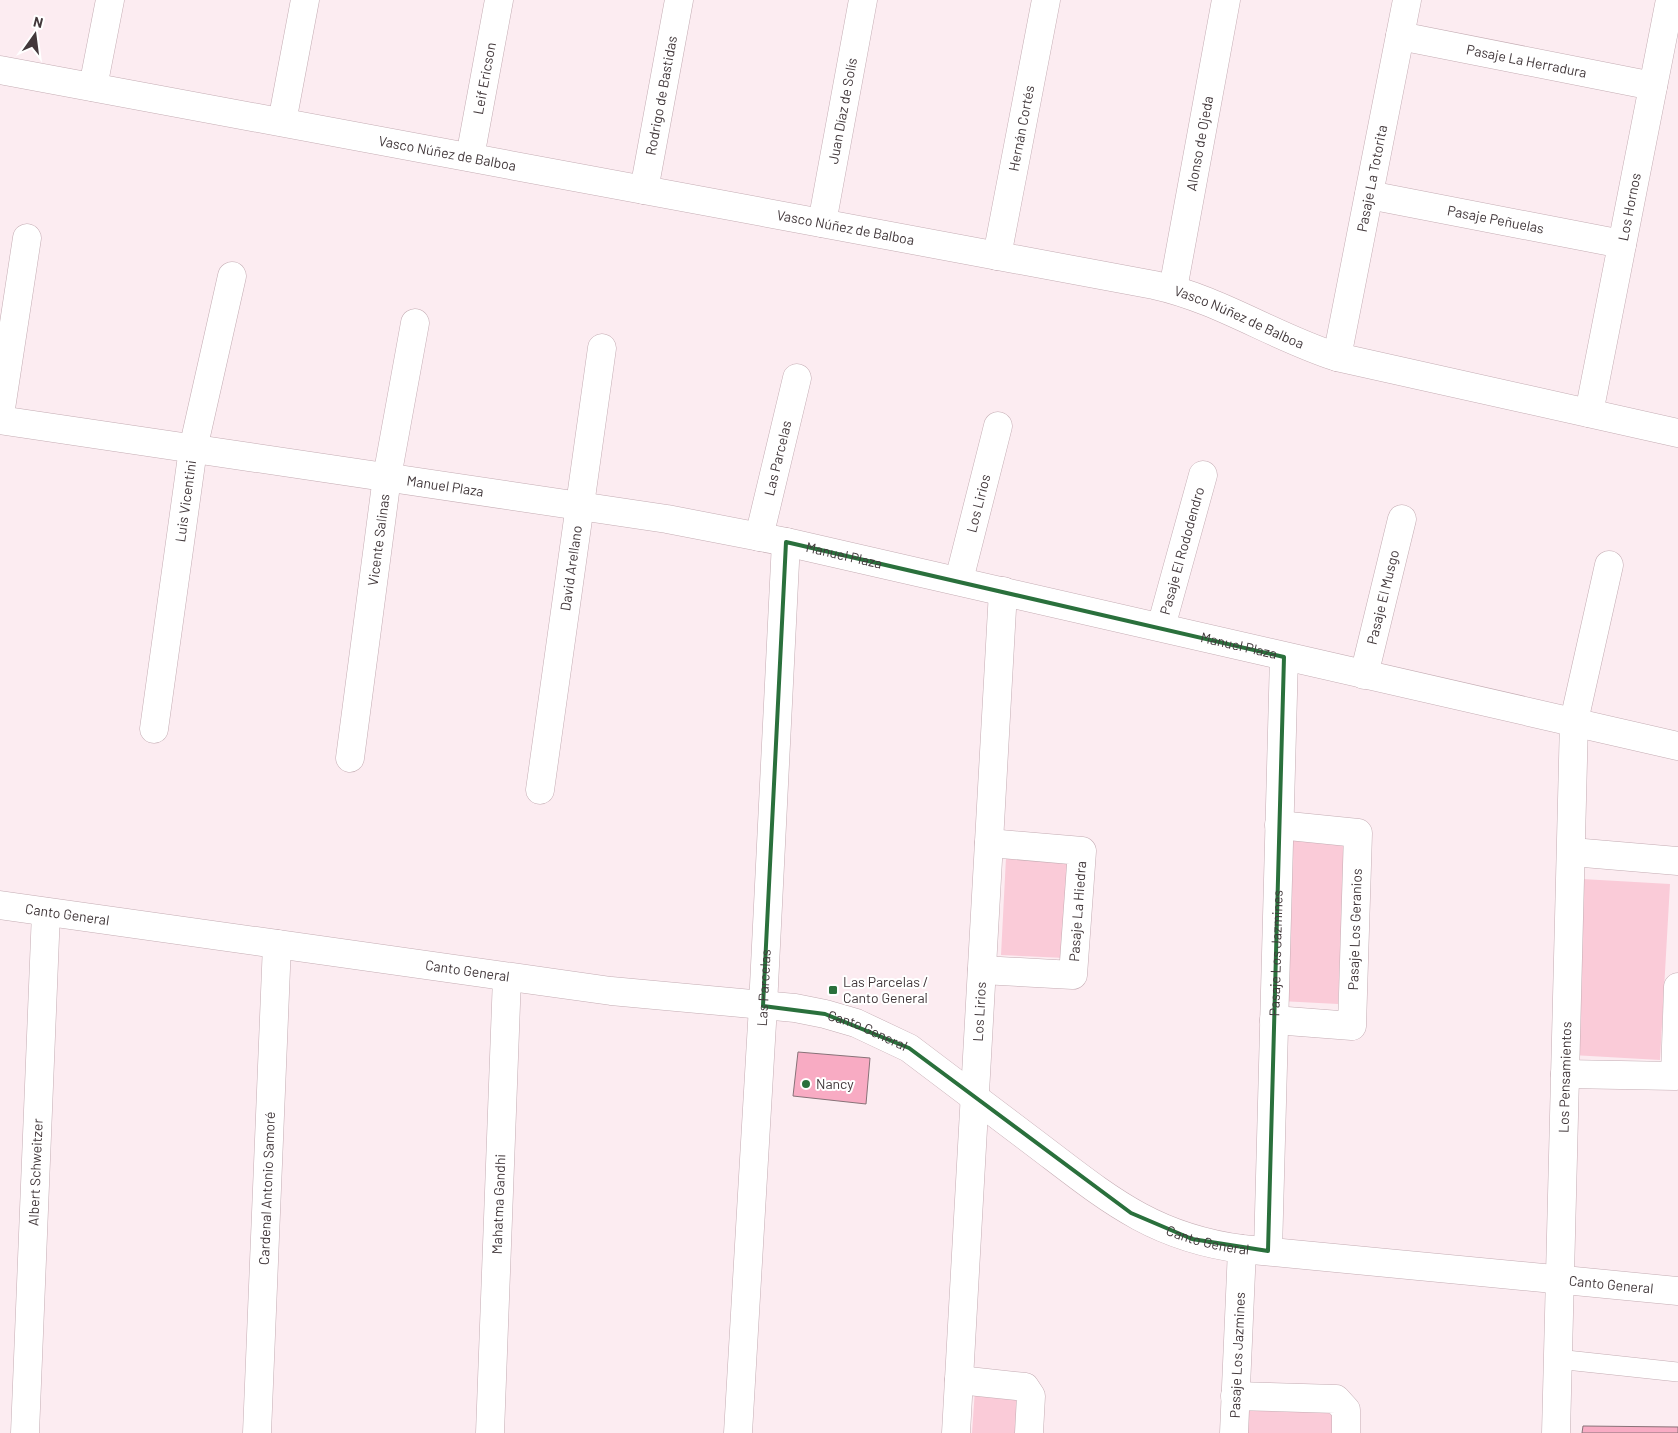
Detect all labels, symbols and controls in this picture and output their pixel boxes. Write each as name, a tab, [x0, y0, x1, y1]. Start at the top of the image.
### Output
north arrow	[10, 10, 60, 60]
text: N	[32, 13, 45, 31]
street label: Rodrigo de Bastidas	[642, 34, 680, 157]
street label: Pasaje La Herradura	[1465, 40, 1588, 81]
street label: Leif Ericson	[469, 41, 499, 116]
street label: Juan Díaz de Solís	[824, 56, 860, 165]
street label: Hernán Cortés	[1004, 84, 1038, 173]
street label: Alonso de Ojeda	[1182, 94, 1216, 192]
street label: Pasaje La Totorita	[1353, 123, 1390, 233]
street label: Vasco Núñez de Balboa	[377, 132, 518, 174]
street label: Los Hornos	[1614, 171, 1644, 242]
street label: Pasaje Peñuelas	[1446, 201, 1546, 237]
street label: Vasco Núñez de Balboa	[775, 206, 916, 248]
street label: Vasco Núñez de Balboa	[1172, 282, 1307, 352]
street label: Las Parcelas	[760, 418, 795, 497]
street label: Luis Vicentini	[171, 459, 199, 543]
street label: Manuel Plaza	[405, 471, 485, 500]
street label: Los Lirios	[962, 472, 994, 534]
street label: Pasaje El Rododendro	[1156, 485, 1207, 617]
street label: Vicente Salinas	[364, 492, 393, 587]
street label: David Arellano	[556, 524, 585, 612]
street label: Manuel Plaza	[804, 538, 884, 572]
street label: Pasaje El Musgo	[1363, 548, 1402, 646]
street label: Manuel Plaza	[1199, 628, 1279, 662]
street label: Pasaje La Hiedra	[1065, 860, 1089, 962]
street label: Pasaje Los Geranios	[1344, 868, 1365, 990]
street label: Pasaje Los Jazmines	[1265, 889, 1286, 1016]
street label: Canto General	[24, 900, 111, 928]
street label: Las Parcelas	[753, 949, 774, 1027]
street label: Canto General	[424, 956, 511, 985]
place label: Las Parcelas / Canto General	[843, 973, 928, 1006]
street label: Los Lirios	[969, 981, 989, 1042]
marker: Las Parcelas / Canto General	[827, 984, 839, 996]
street label: Canto General	[826, 1006, 910, 1054]
street label: Los Pensamientos	[1555, 1021, 1574, 1133]
place label: Nancy	[816, 1075, 854, 1092]
marker: Nancy	[800, 1078, 812, 1090]
street label: Cardenal Antonio Samoré	[255, 1111, 278, 1265]
street label: Albert Schweitzer	[24, 1118, 46, 1226]
street label: Mahatma Gandhi	[488, 1154, 508, 1255]
street label: Canto General	[1164, 1221, 1250, 1258]
street label: Canto General	[1568, 1272, 1654, 1297]
street label: Pasaje Los Jazmines	[1226, 1291, 1248, 1419]

